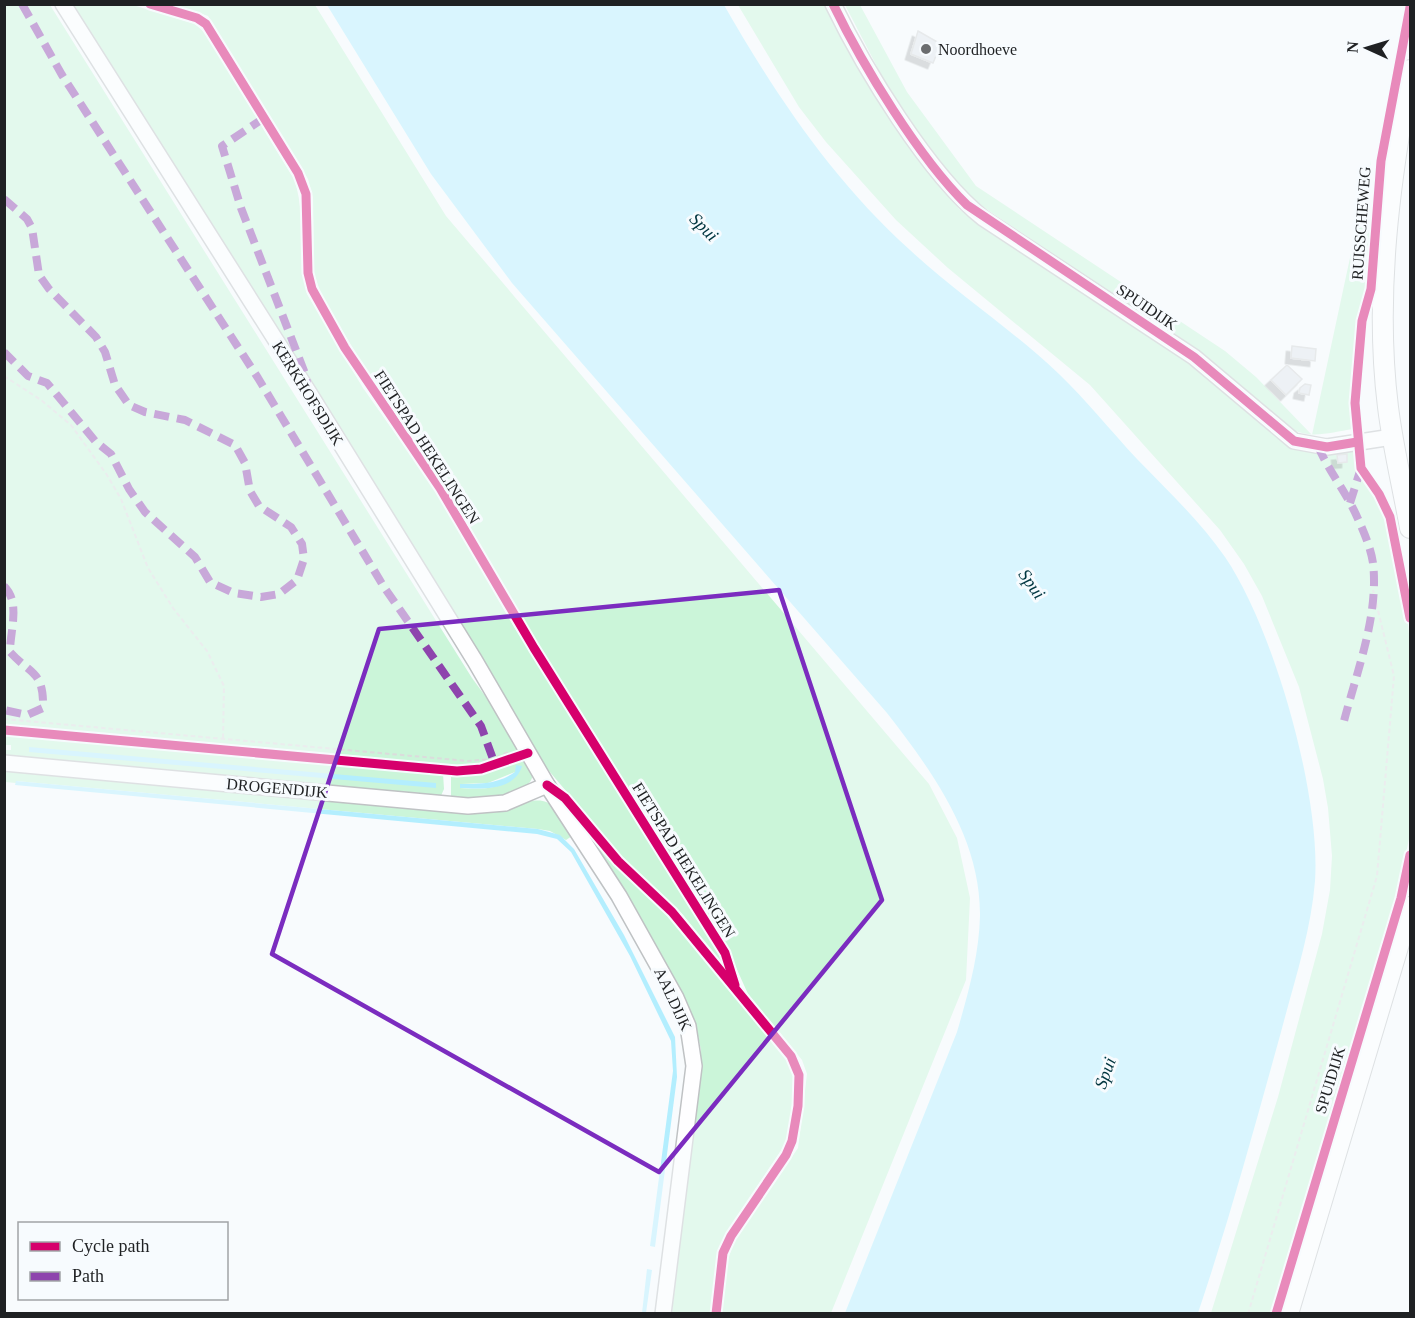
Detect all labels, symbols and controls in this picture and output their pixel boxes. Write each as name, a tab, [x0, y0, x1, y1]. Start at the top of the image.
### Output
north arrow	[1337, 18, 1397, 78]
text: N	[1344, 40, 1361, 53]
place label: Noordhoeve	[938, 41, 1017, 58]
marker: Noordhoeve	[919, 42, 933, 56]
street label: RUISSCHEWEG	[1349, 165, 1373, 280]
water label: Spui	[686, 209, 722, 245]
street label: SPUIDIJK	[1114, 281, 1181, 334]
street label: KERKHOFSDIJK	[269, 338, 347, 448]
street label: FIETSPAD HEKELINGEN	[371, 367, 483, 527]
water label: Spui	[1015, 565, 1049, 603]
street label: DROGENDIJK	[226, 775, 329, 801]
street label: FIETSPAD HEKELINGEN	[629, 779, 739, 941]
street label: AALDIJK	[651, 965, 695, 1034]
street label: SPUIDIJK	[1312, 1044, 1348, 1116]
water label: Spui	[1090, 1055, 1120, 1091]
legend	[18, 1222, 228, 1300]
text: Cycle path	[72, 1236, 149, 1256]
text: Path	[72, 1266, 104, 1286]

